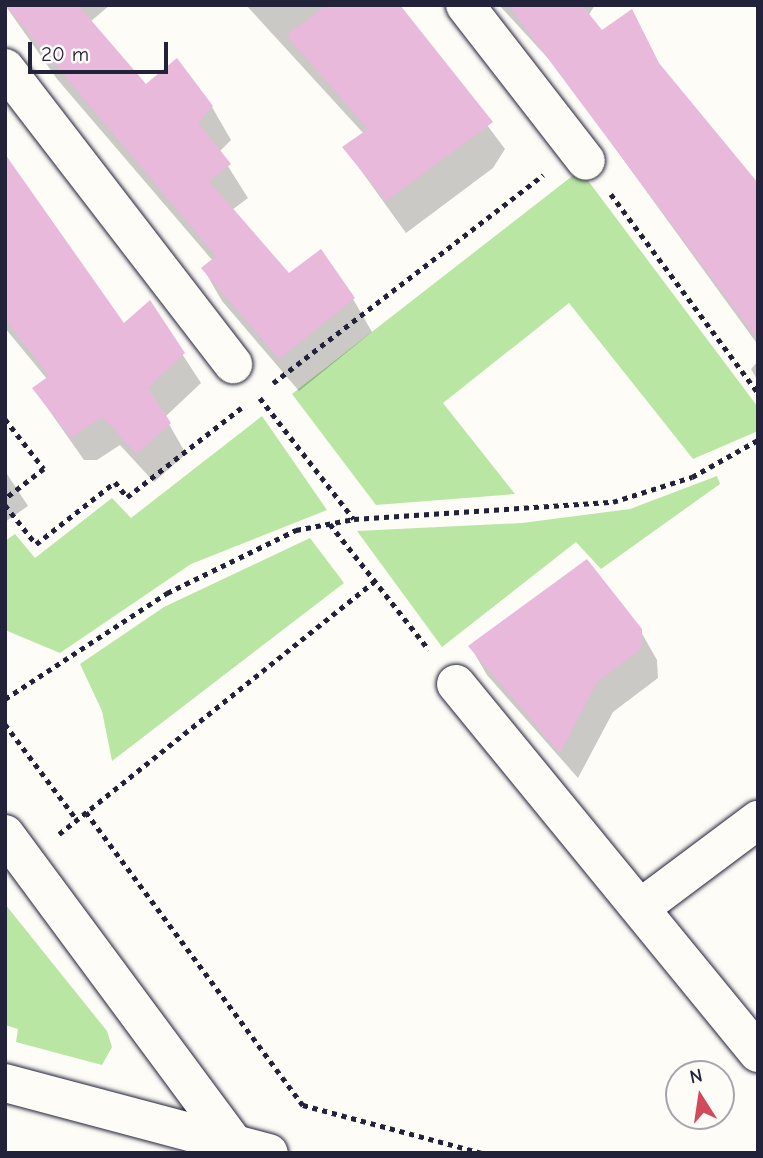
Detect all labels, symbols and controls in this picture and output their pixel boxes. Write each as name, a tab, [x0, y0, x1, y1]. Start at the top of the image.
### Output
scale bar	[32, 28, 172, 72]
text: 20 m	[41, 42, 89, 66]
north arrow	[665, 1060, 735, 1130]
text: N	[688, 1064, 704, 1088]

